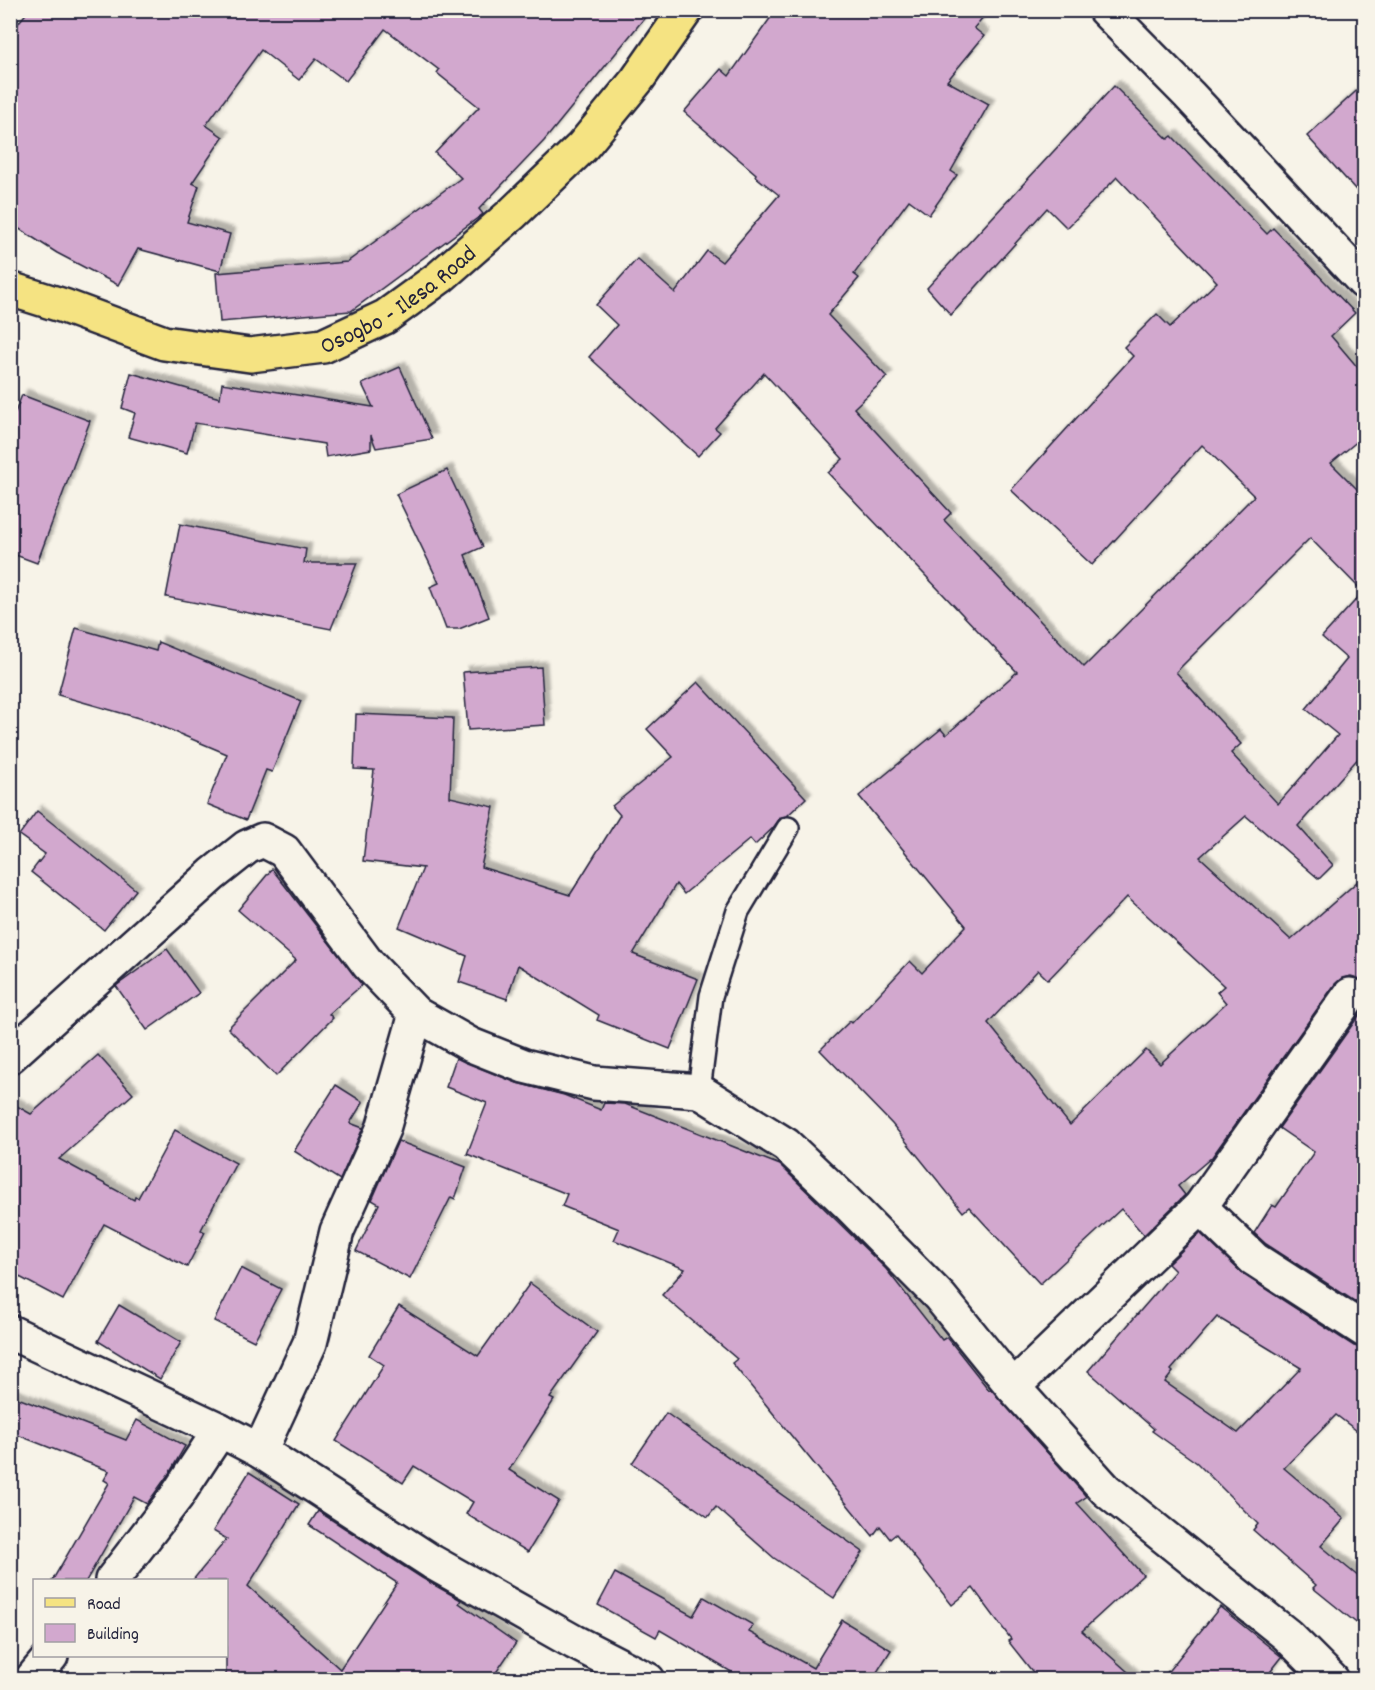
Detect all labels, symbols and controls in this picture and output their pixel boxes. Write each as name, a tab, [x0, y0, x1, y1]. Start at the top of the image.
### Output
street label: Osogbo - Ilesa Road	[315, 239, 485, 365]
legend	[33, 1579, 228, 1657]
text: Road	[87, 1593, 121, 1618]
text: Building	[87, 1623, 139, 1648]

